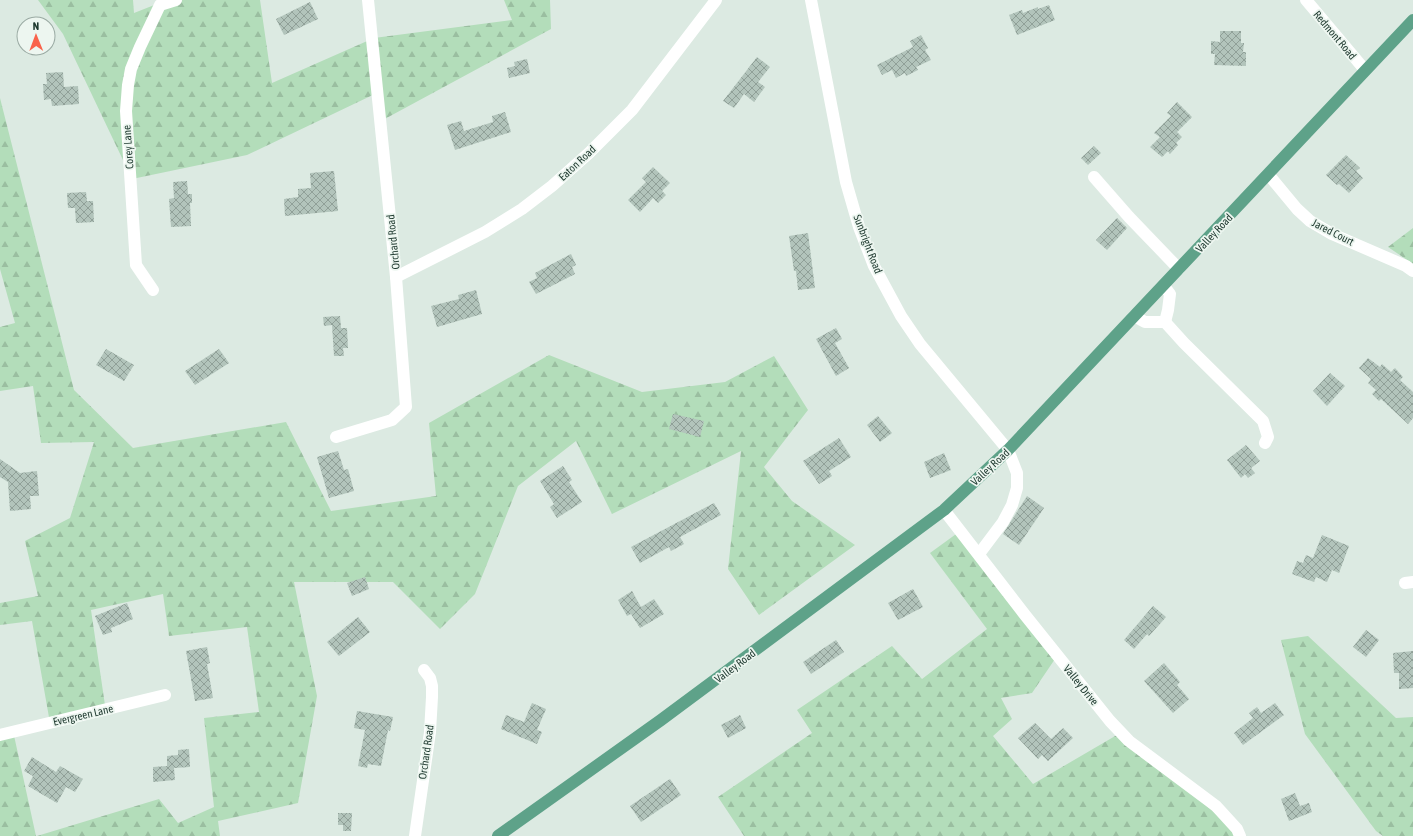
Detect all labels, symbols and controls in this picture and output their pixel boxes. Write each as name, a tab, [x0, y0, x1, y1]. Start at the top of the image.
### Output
street label: Redmont Road	[1311, 8, 1359, 62]
north arrow	[16, 16, 56, 56]
text: N	[32, 20, 39, 32]
street label: Corey Lane	[120, 125, 136, 169]
street label: Eaton Road	[556, 143, 598, 183]
street label: Valley Road	[1193, 211, 1235, 255]
street label: Sunbright Road	[851, 213, 885, 275]
street label: Orchard Road	[384, 214, 402, 270]
street label: Jared Court	[1310, 216, 1356, 248]
street label: Valley Road	[968, 446, 1012, 488]
street label: Valley Road	[712, 647, 758, 685]
street label: Valley Drive	[1061, 663, 1101, 707]
street label: Evergreen Lane	[52, 702, 114, 728]
street label: Orchard Road	[416, 724, 436, 780]

